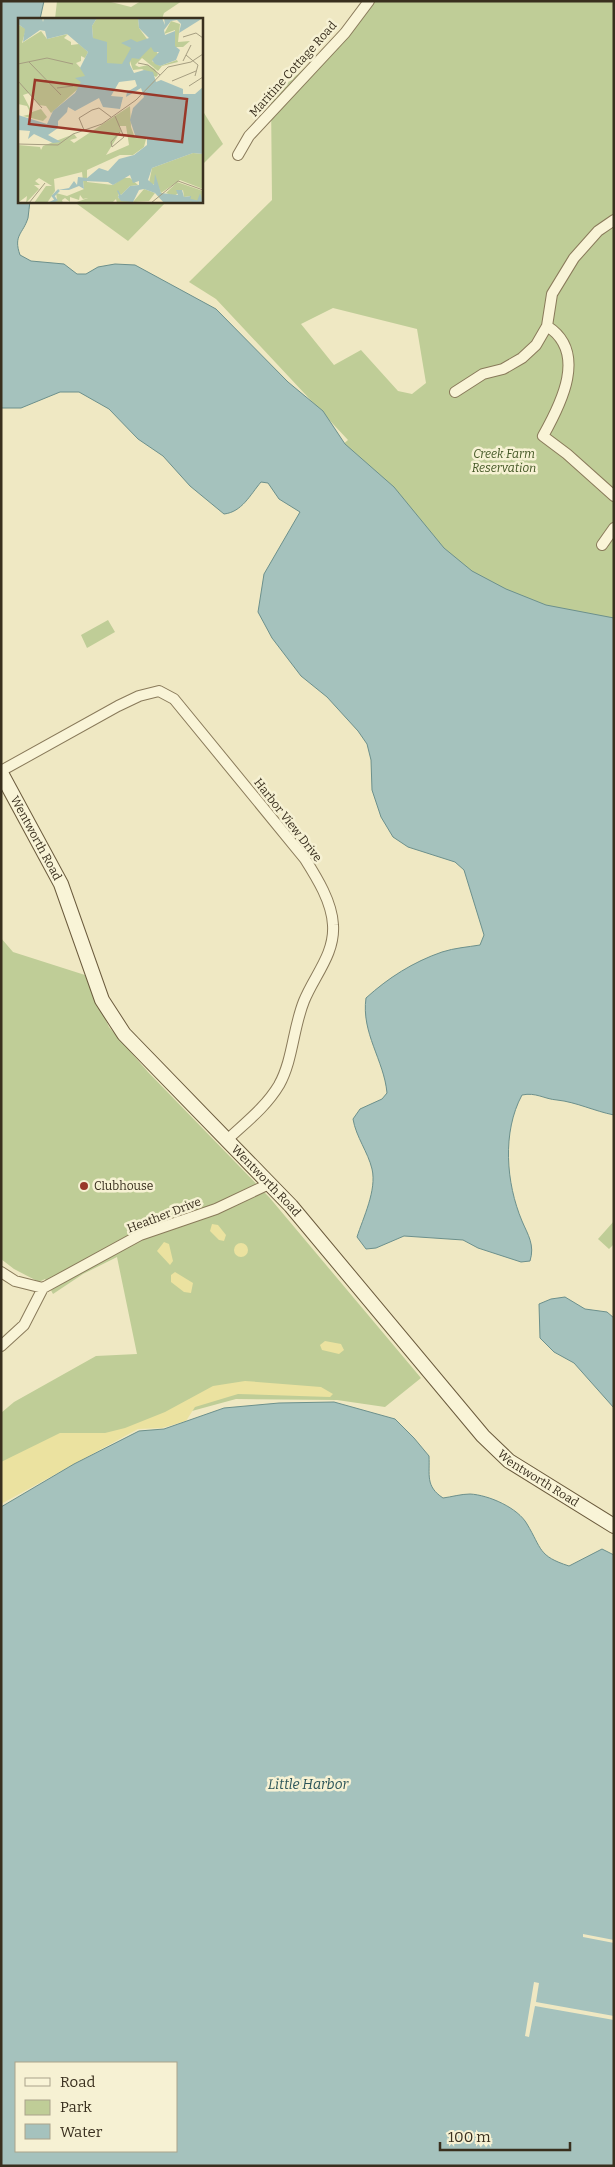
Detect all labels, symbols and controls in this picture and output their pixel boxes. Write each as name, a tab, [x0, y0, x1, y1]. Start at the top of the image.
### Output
inset map	[18, 18, 202, 202]
street label: Maritine Cottage Road	[247, 18, 339, 120]
park label: Creek Farm Reservation	[472, 447, 536, 475]
street label: Harbor View Drive	[251, 776, 325, 864]
street label: Wentworth Road	[8, 794, 65, 883]
street label: Wentworth Road	[229, 1142, 304, 1219]
place label: Clubhouse	[94, 1179, 153, 1193]
marker: Clubhouse	[78, 1180, 90, 1192]
street label: Heather Drive	[125, 1194, 203, 1236]
street label: Wentworth Road	[495, 1447, 581, 1509]
water label: Little Harbor	[268, 1776, 350, 1793]
legend	[15, 2062, 178, 2152]
text: Road	[60, 2073, 95, 2091]
text: Park	[60, 2098, 92, 2116]
scale bar	[440, 2120, 570, 2152]
text: Water	[60, 2123, 103, 2141]
text: 100 m	[448, 2128, 491, 2146]

